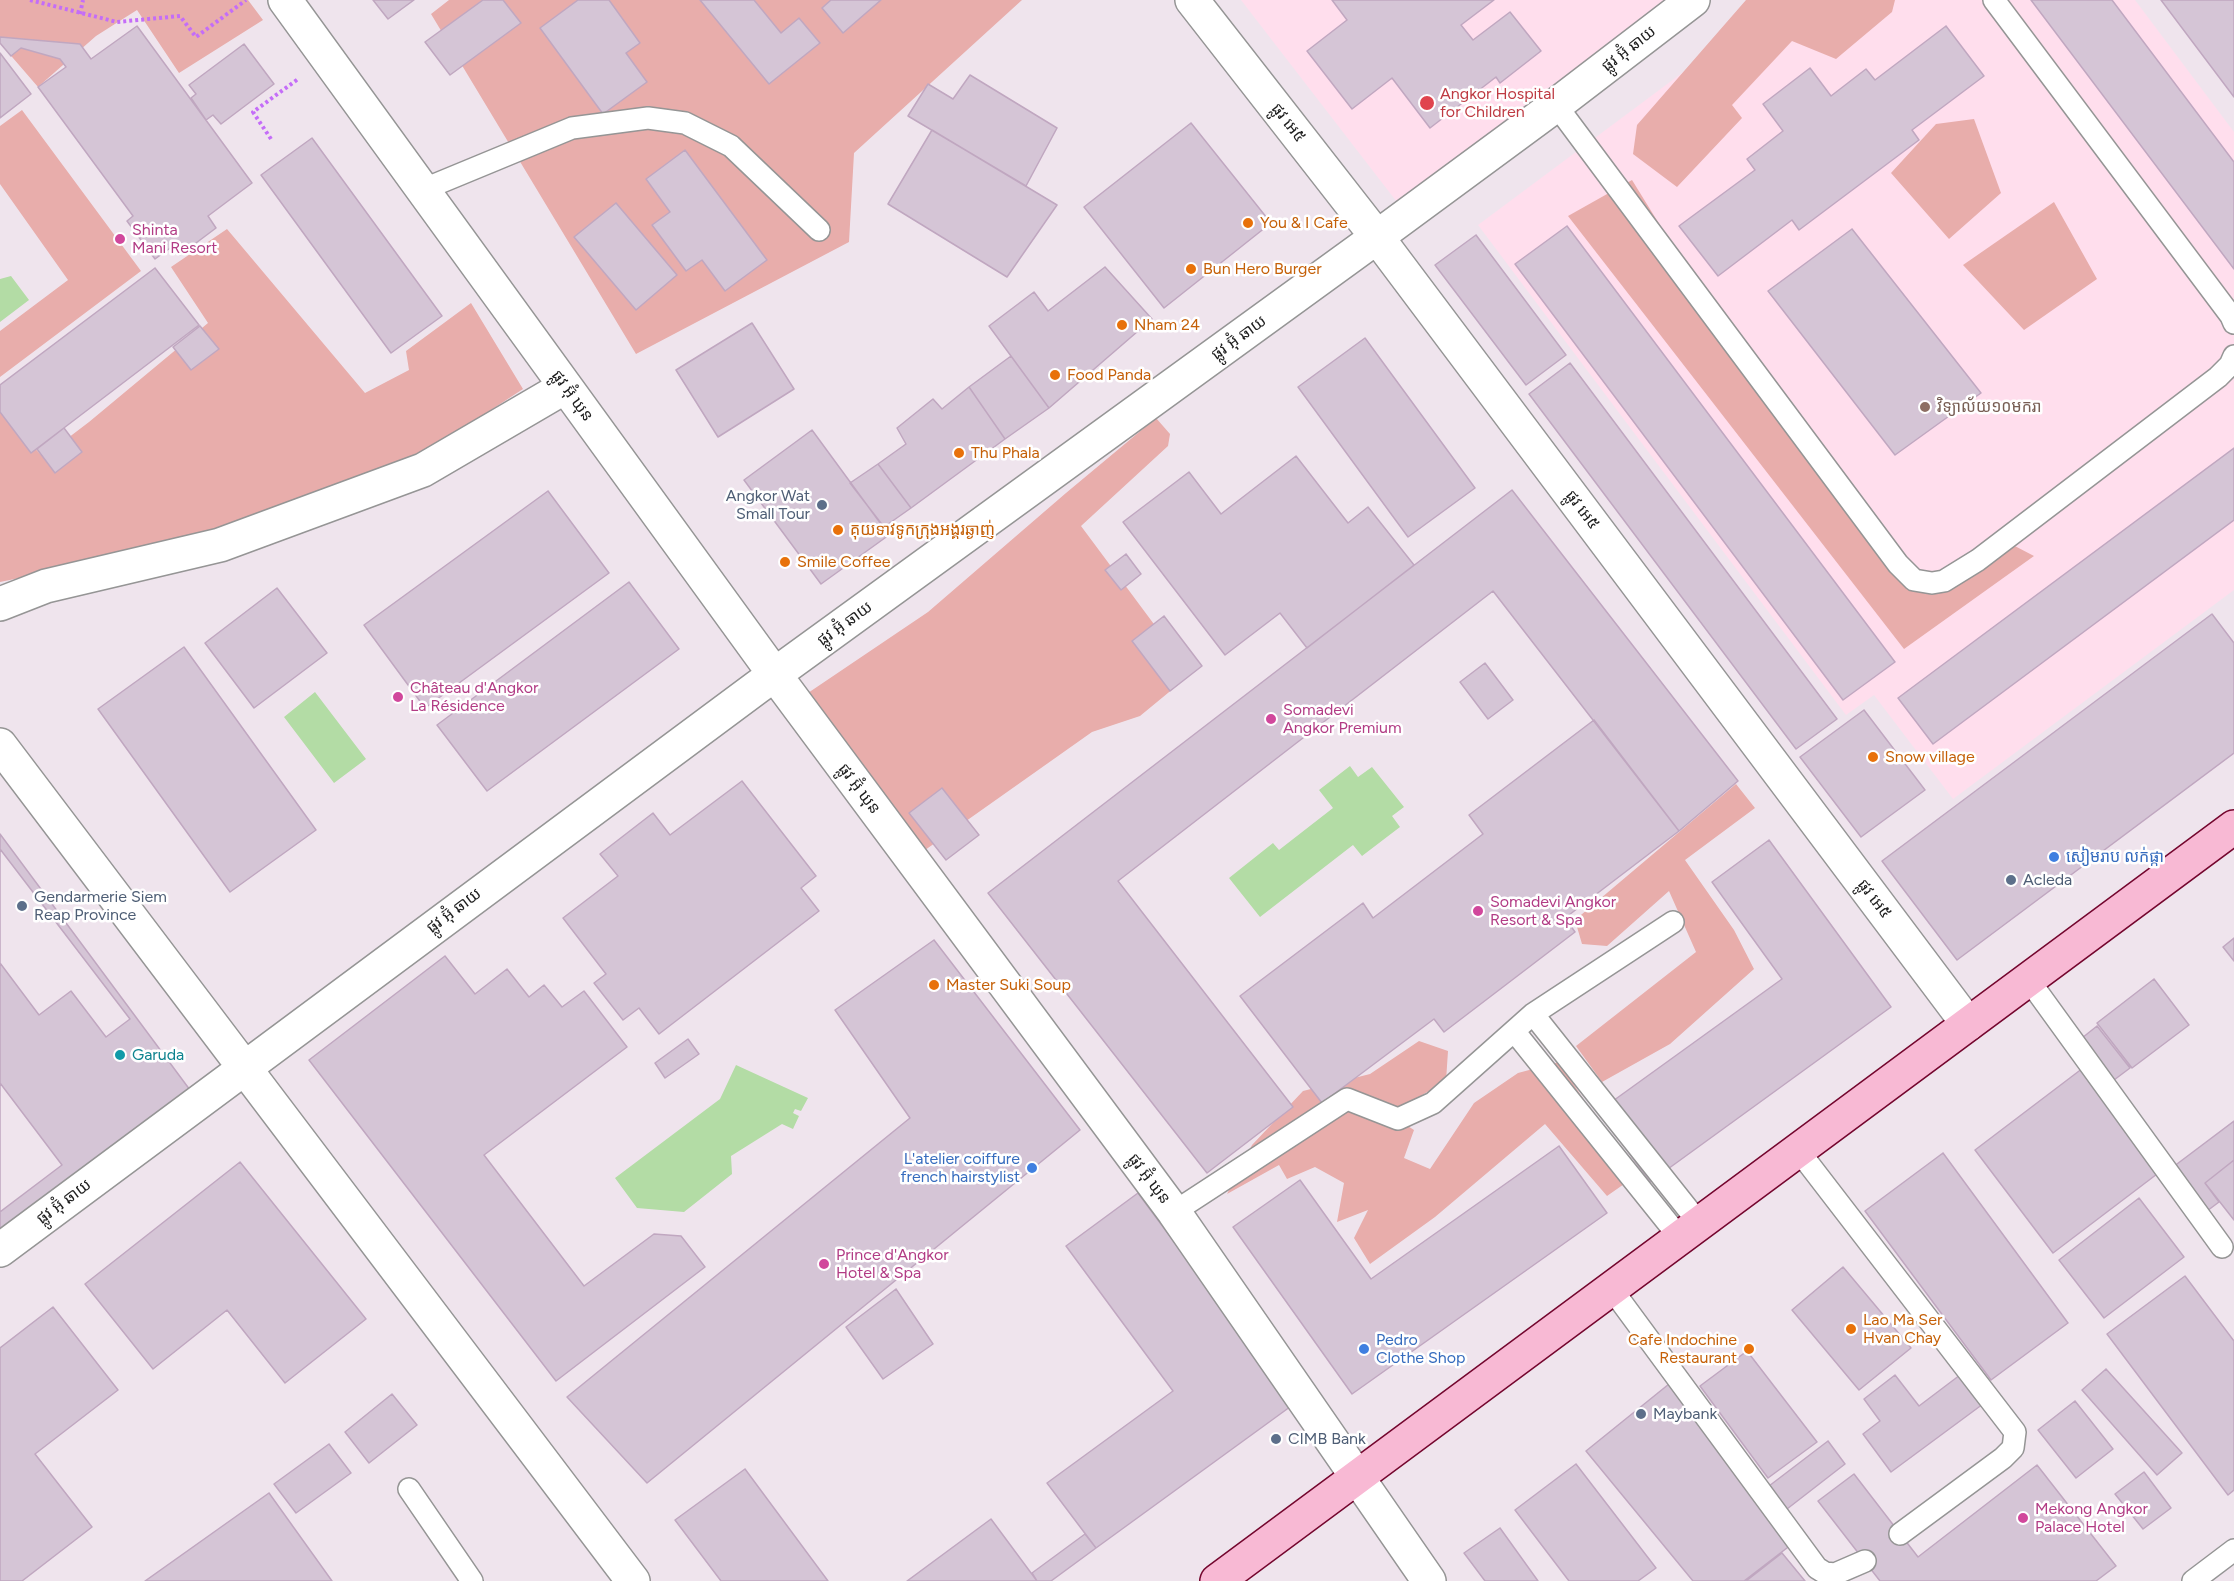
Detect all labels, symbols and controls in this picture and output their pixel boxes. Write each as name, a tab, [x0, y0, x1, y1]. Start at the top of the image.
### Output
street label: ផ្លូវ អ៊ុំ ឆាយ	[1598, 22, 1660, 76]
place label: Angkor Hospital for Children	[1440, 84, 1555, 122]
marker: Angkor Hospital for Children	[1418, 94, 1436, 112]
street label: ផ្លូវ អេ៥	[1267, 100, 1309, 146]
place label: You & I Cafe	[1260, 213, 1348, 233]
marker: You & I Cafe	[1241, 216, 1255, 230]
place label: Shinta Mani Resort	[132, 220, 217, 258]
marker: Shinta Mani Resort	[113, 232, 127, 246]
place label: Bun Hero Burger	[1203, 259, 1322, 279]
marker: Bun Hero Burger	[1184, 262, 1198, 276]
street label: ផ្លូវ អ៊ុំ ឆាយ	[1208, 312, 1270, 364]
place label: Nham 24	[1134, 315, 1200, 335]
marker: Nham 24	[1115, 318, 1129, 332]
place label: Food Panda	[1067, 365, 1151, 385]
street label: ផ្លូវ អ៊ុំ ឃុន	[547, 367, 597, 425]
marker: Food Panda	[1048, 368, 1062, 382]
place label: វិទ្យាល័យ១០មករា	[1937, 397, 2042, 417]
marker: វិទ្យាល័យ១០មករា	[1918, 400, 1932, 414]
place label: Thu Phala	[971, 443, 1040, 463]
marker: Thu Phala	[952, 446, 966, 460]
place label: Angkor Wat Small Tour	[726, 486, 810, 524]
street label: ផ្លូវ អេ៥	[1561, 487, 1603, 533]
marker: Angkor Wat Small Tour	[815, 498, 829, 512]
place label: គុយទាវទូកក្រុងអង្គរឆ្ងាញ់	[850, 520, 995, 540]
marker: គុយទាវទូកក្រុងអង្គរឆ្ងាញ់	[831, 523, 845, 537]
place label: Smile Coffee	[797, 552, 890, 572]
marker: Smile Coffee	[778, 555, 792, 569]
street label: ផ្លូវ អ៊ុំ ឆាយ	[814, 598, 876, 650]
place label: Château d'Angkor La Résidence	[410, 678, 538, 716]
marker: Château d'Angkor La Résidence	[391, 690, 405, 704]
place label: Somadevi Angkor Premium	[1283, 700, 1402, 738]
marker: Somadevi Angkor Premium	[1264, 712, 1278, 726]
place label: Snow village	[1885, 747, 1975, 767]
marker: Snow village	[1866, 750, 1880, 764]
street label: ផ្លូវ អ៊ុំ ឃុន	[834, 760, 884, 818]
place label: សៀមរាប លក់ផ្កា	[2066, 847, 2164, 867]
marker: សៀមរាប លក់ផ្កា	[2047, 850, 2061, 864]
place label: Acleda	[2023, 870, 2072, 890]
marker: Acleda	[2004, 873, 2018, 887]
street label: ផ្លូវ អេ៥	[1853, 876, 1895, 922]
street label: ផ្លូវ អ៊ុំ ឆាយ	[423, 884, 485, 938]
place label: Gendarmerie Siem Reap Province	[34, 887, 167, 925]
place label: Somadevi Angkor Resort & Spa	[1490, 892, 1616, 930]
marker: Gendarmerie Siem Reap Province	[15, 899, 29, 913]
marker: Somadevi Angkor Resort & Spa	[1471, 904, 1485, 918]
place label: Master Suki Soup	[946, 975, 1071, 995]
marker: Master Suki Soup	[927, 978, 941, 992]
place label: Garuda	[132, 1045, 184, 1065]
marker: Garuda	[113, 1048, 127, 1062]
place label: L'atelier coiffure french hairstylist	[901, 1149, 1020, 1187]
street label: ផ្លូវ អ៊ុំ ឃុន	[1124, 1150, 1174, 1208]
marker: L'atelier coiffure french hairstylist	[1025, 1161, 1039, 1175]
street label: ផ្លូវ អ៊ុំ ឆាយ	[33, 1175, 95, 1229]
place label: Prince d'Angkor Hotel & Spa	[836, 1245, 949, 1283]
marker: Prince d'Angkor Hotel & Spa	[817, 1257, 831, 1271]
place label: Lao Ma Ser Hvan Chay	[1863, 1310, 1942, 1348]
marker: Lao Ma Ser Hvan Chay	[1844, 1322, 1858, 1336]
place label: Pedro Clothe Shop	[1376, 1330, 1465, 1368]
place label: Cafe Indochine Restaurant	[1628, 1330, 1737, 1368]
marker: Pedro Clothe Shop	[1357, 1342, 1371, 1356]
marker: Cafe Indochine Restaurant	[1742, 1342, 1756, 1356]
place label: Maybank	[1653, 1404, 1717, 1424]
marker: Maybank	[1634, 1407, 1648, 1421]
place label: CIMB Bank	[1288, 1429, 1366, 1449]
marker: CIMB Bank	[1269, 1432, 1283, 1446]
place label: Mekong Angkor Palace Hotel	[2035, 1499, 2148, 1537]
marker: Mekong Angkor Palace Hotel	[2016, 1511, 2030, 1525]

